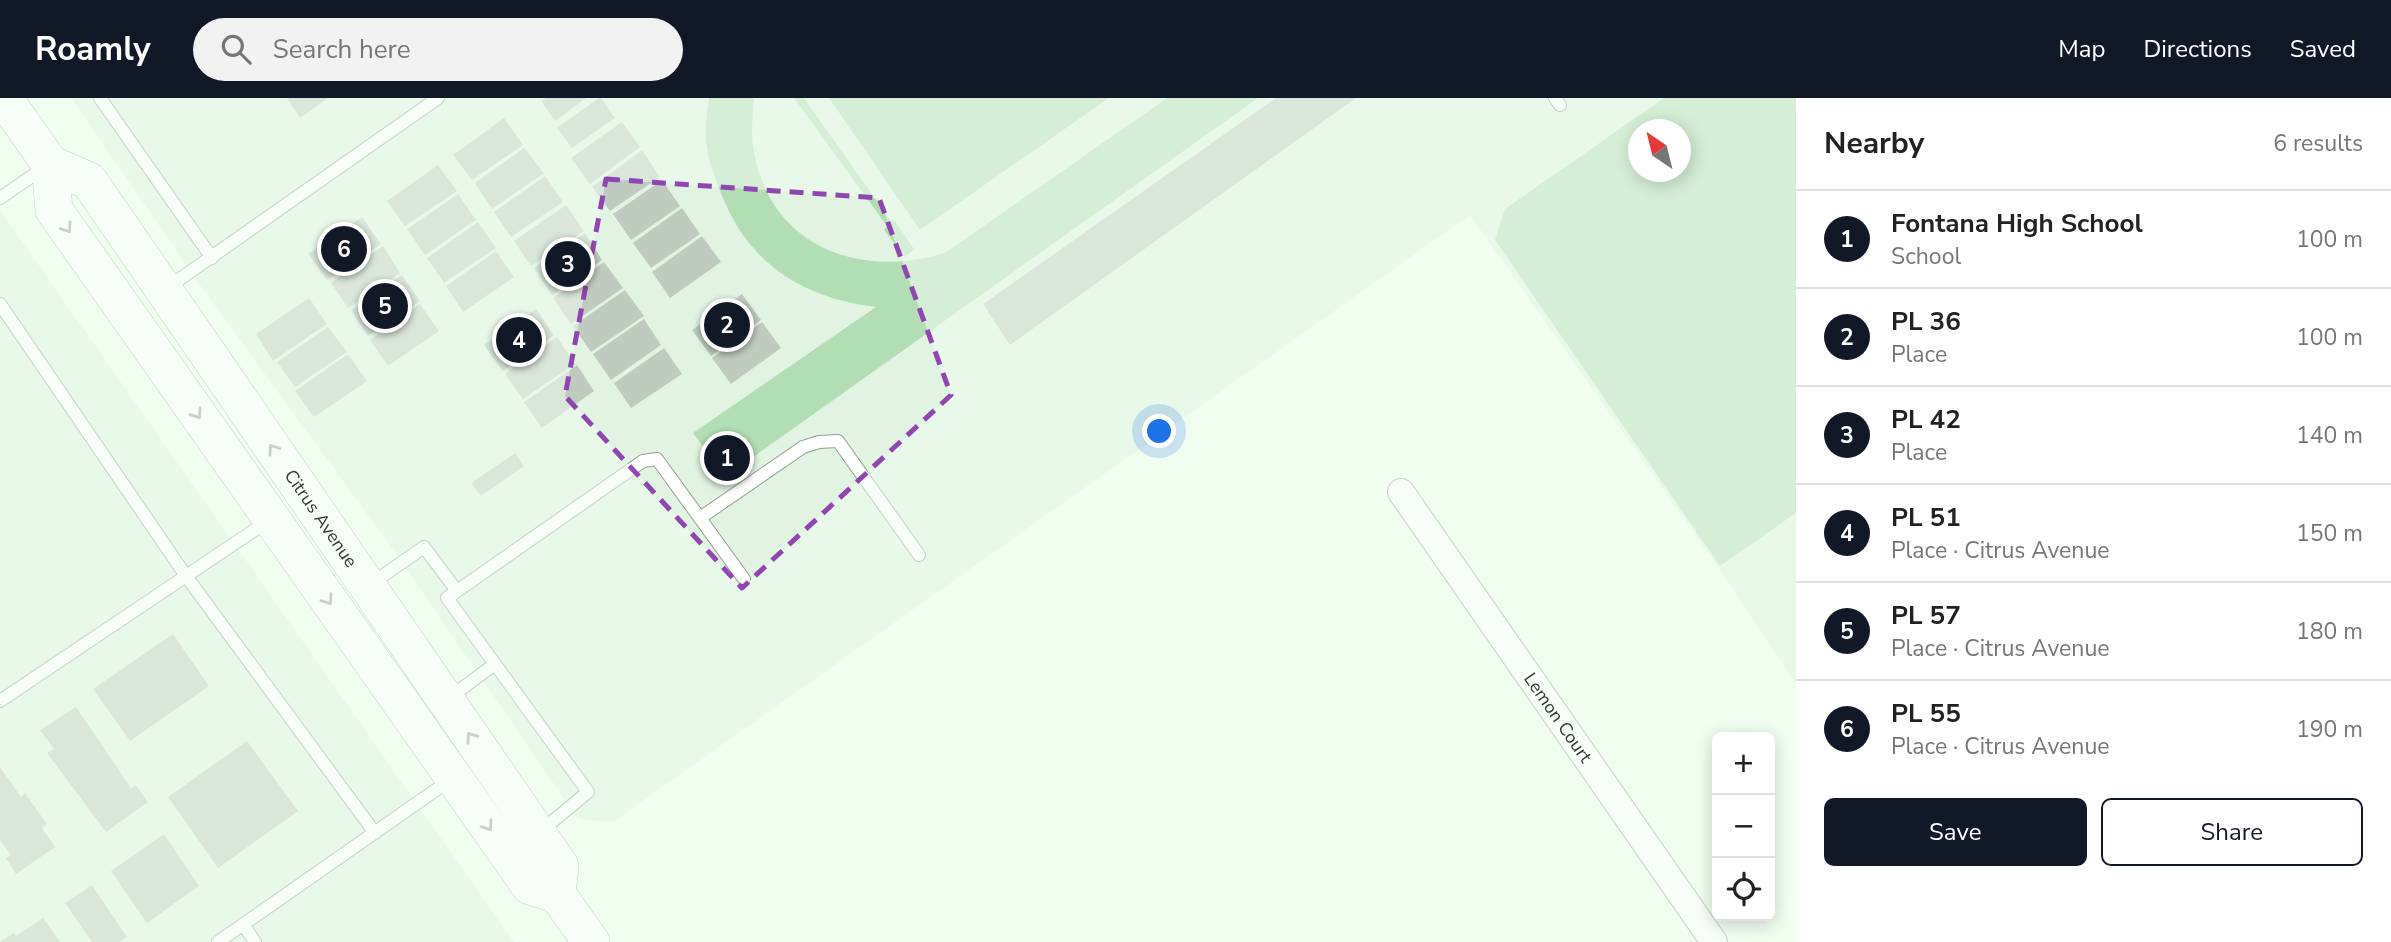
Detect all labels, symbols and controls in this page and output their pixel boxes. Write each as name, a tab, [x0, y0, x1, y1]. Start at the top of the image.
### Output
search box	[193, 18, 683, 81]
text: Roamly	[35, 27, 151, 72]
icon: search	[217, 30, 255, 68]
text: Search here	[273, 32, 410, 67]
text: Map	[2058, 33, 2105, 65]
text: Directions	[2143, 33, 2252, 65]
text: Saved	[2290, 33, 2356, 65]
north arrow	[1628, 119, 1691, 182]
text: Nearby	[1824, 123, 1924, 164]
text: 6 results	[2273, 128, 2363, 159]
text: Fontana High School	[1891, 206, 2143, 241]
one-way arrow	[59, 220, 71, 233]
pin: 6	[321, 223, 367, 275]
text: 1	[1840, 224, 1854, 255]
text: 100 m	[2296, 224, 2363, 255]
pin: 3	[545, 238, 591, 290]
text: School	[1891, 241, 1961, 272]
pin: 5	[362, 280, 408, 332]
pin: 2	[704, 299, 750, 351]
text: PL 36	[1891, 304, 1961, 339]
pin: 4	[496, 314, 542, 366]
text: 2	[1840, 322, 1854, 353]
text: 100 m	[2296, 322, 2363, 353]
text: Place	[1891, 339, 1947, 370]
text: PL 42	[1891, 402, 1961, 437]
one-way arrow	[189, 406, 202, 419]
your location	[1142, 414, 1176, 448]
text: 3	[1840, 420, 1854, 451]
text: 140 m	[2296, 420, 2363, 451]
pin: 1	[704, 432, 750, 484]
text: Place	[1891, 437, 1947, 468]
one-way arrow	[269, 444, 281, 457]
street label: Citrus Avenue	[279, 465, 363, 572]
text: PL 51	[1891, 500, 1961, 535]
text: 4	[1840, 518, 1854, 549]
text: 150 m	[2296, 518, 2363, 549]
text: Place · Citrus Avenue	[1891, 535, 2110, 566]
one-way arrow	[320, 592, 332, 605]
text: PL 57	[1891, 598, 1961, 633]
text: 5	[1840, 616, 1854, 647]
text: 180 m	[2296, 616, 2363, 647]
text: Place · Citrus Avenue	[1891, 633, 2110, 664]
street label: Lemon Court	[1518, 668, 1598, 768]
text: PL 55	[1891, 696, 1961, 731]
text: 6	[1840, 714, 1854, 745]
text: 190 m	[2296, 714, 2363, 745]
text: Place · Citrus Avenue	[1891, 731, 2110, 762]
one-way arrow	[467, 732, 480, 745]
map controls	[1712, 732, 1775, 921]
button: +	[1712, 732, 1775, 795]
button: −	[1712, 795, 1775, 858]
button: Save	[1824, 798, 2087, 866]
button: Share	[2101, 798, 2363, 866]
one-way arrow	[480, 818, 492, 831]
button: locate	[1712, 858, 1775, 921]

